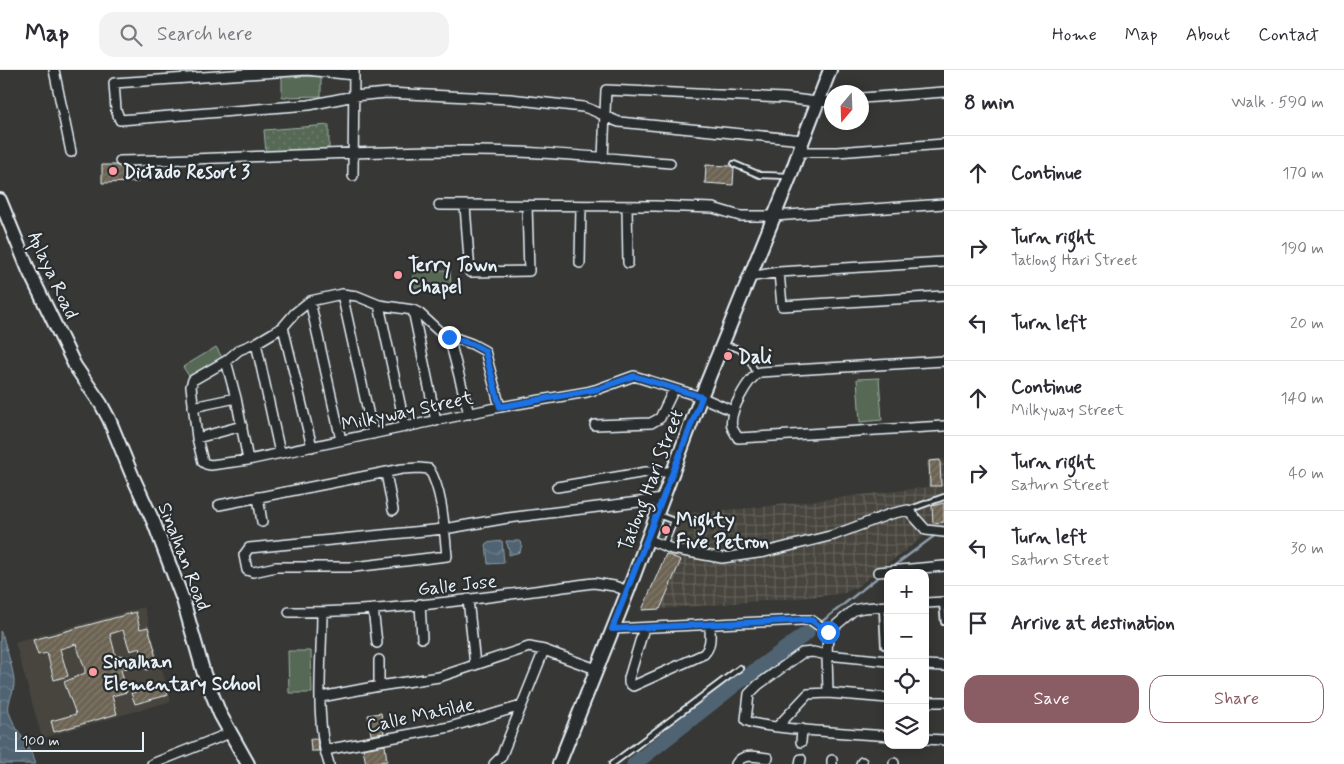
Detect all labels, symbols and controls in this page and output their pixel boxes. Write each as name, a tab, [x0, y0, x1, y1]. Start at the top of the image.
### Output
search box	[99, 12, 449, 57]
text: Map	[25, 19, 69, 50]
icon: search	[117, 21, 145, 49]
text: Search here	[157, 22, 253, 47]
text: Home	[1052, 23, 1097, 47]
text: Map	[1125, 23, 1158, 47]
text: About	[1186, 23, 1230, 47]
text: Contact	[1258, 23, 1319, 47]
north arrow	[824, 85, 869, 130]
text: 8 min	[964, 89, 1015, 117]
text: Walk · 590 m	[1231, 92, 1324, 113]
icon: ahead	[964, 159, 992, 187]
place label: Dictado Resort 3	[123, 160, 250, 185]
text: Continue	[1011, 161, 1082, 186]
text: 170 m	[1282, 163, 1324, 184]
marker: Dictado Resort 3	[107, 165, 119, 177]
text: Turn right	[1011, 225, 1095, 250]
street label: Aplaya Road	[20, 228, 84, 324]
icon: right	[964, 234, 992, 262]
text: 190 m	[1281, 238, 1324, 259]
text: Tatlong Hari Street	[1011, 250, 1137, 271]
place label: Terry Town Chapel	[408, 253, 498, 300]
marker: Terry Town Chapel	[392, 269, 404, 281]
icon: left	[964, 309, 992, 337]
text: Turn left	[1011, 311, 1087, 336]
text: 20 m	[1290, 313, 1324, 334]
route end	[438, 326, 461, 349]
place label: Dali	[738, 345, 772, 370]
marker: Dali	[722, 350, 734, 362]
text: Continue	[1011, 375, 1082, 400]
icon: ahead	[964, 384, 992, 412]
street label: Milkyway Street	[339, 385, 476, 439]
text: 140 m	[1280, 388, 1324, 409]
text: Milkyway Street	[1011, 400, 1124, 421]
street label: Tatlong Hari Street	[613, 406, 693, 556]
text: Turn right	[1011, 450, 1095, 475]
icon: right	[964, 459, 992, 487]
text: 40 m	[1288, 463, 1324, 484]
text: Saturn Street	[1011, 475, 1110, 496]
street label: Sinalhan Road	[152, 499, 216, 614]
place label: Mighty Five Petron	[676, 508, 769, 555]
marker: Mighty Five Petron	[660, 524, 672, 536]
text: Turn left	[1011, 525, 1087, 550]
icon: left	[964, 534, 992, 562]
text: 30 m	[1291, 538, 1324, 559]
text: Saturn Street	[1011, 550, 1110, 571]
street label: Galle Jose	[416, 569, 498, 602]
map controls	[884, 569, 929, 749]
button: +	[884, 569, 929, 614]
icon: arrive	[964, 609, 992, 637]
text: Arrive at destination	[1011, 611, 1175, 636]
button: −	[884, 614, 929, 659]
route start	[817, 621, 840, 644]
place label: Sinalhan Elementary School	[103, 650, 261, 697]
button: locate	[884, 659, 929, 704]
marker: Sinalhan Elementary School	[87, 666, 99, 678]
button: Save	[964, 675, 1139, 723]
button: Share	[1149, 675, 1324, 723]
street label: Calle Matilde	[364, 692, 476, 739]
button: layers	[884, 704, 929, 749]
scale bar	[15, 729, 144, 752]
text: 100 m	[22, 732, 60, 750]

